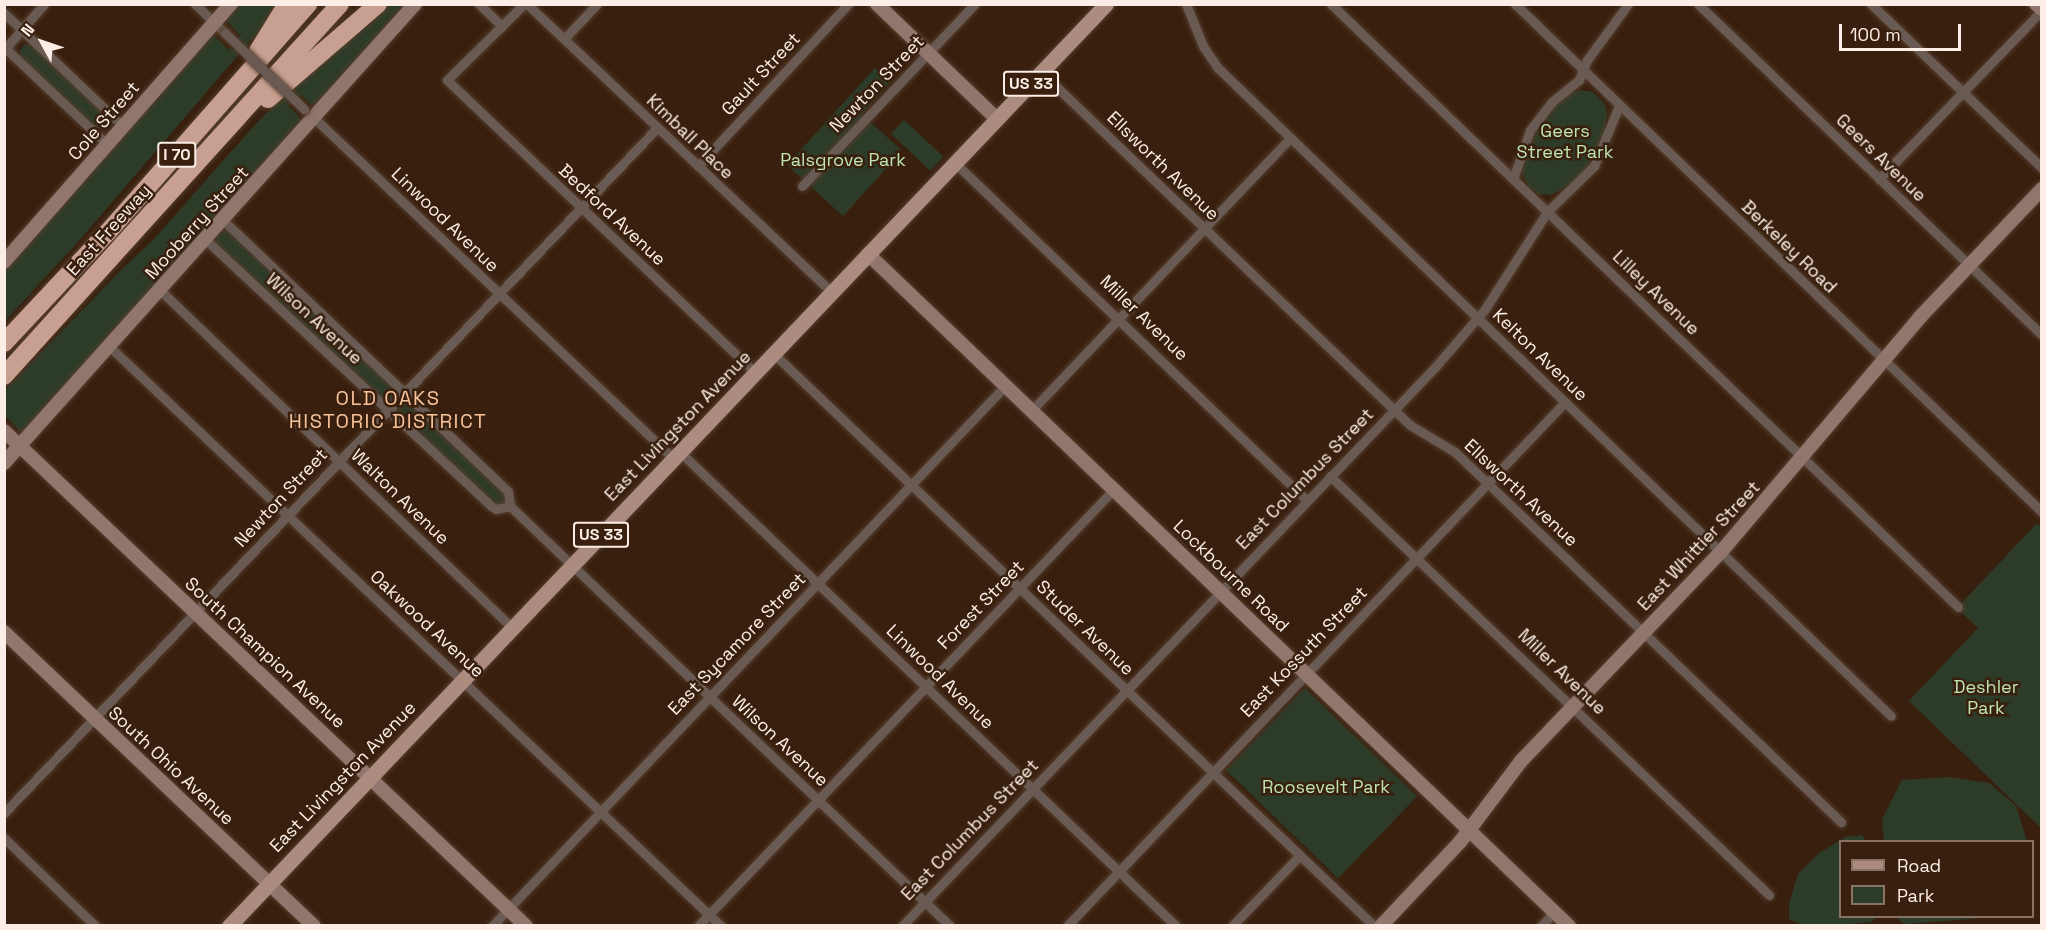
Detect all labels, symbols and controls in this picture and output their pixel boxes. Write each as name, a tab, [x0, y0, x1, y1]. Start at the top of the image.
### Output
north arrow	[12, 12, 72, 72]
scale bar	[1842, 12, 1964, 50]
text: N	[16, 19, 39, 41]
text: 100 m	[1850, 23, 1901, 46]
street label: Gault Street	[717, 28, 805, 120]
street label: Newton Street	[825, 31, 929, 137]
road number: US 33	[1002, 71, 1060, 97]
street label: Cole Street	[64, 77, 144, 165]
street label: Kimball Place	[642, 90, 738, 184]
street label: Ellsworth Avenue	[1102, 107, 1224, 225]
street label: Geers Avenue	[1831, 109, 1931, 207]
park label: Geers Street Park	[1516, 121, 1614, 164]
road number: I 70	[156, 142, 198, 168]
park label: Palsgrove Park	[780, 149, 906, 171]
street label: Bedford Avenue	[554, 160, 670, 270]
street label: Mooberry Street	[141, 162, 253, 284]
street label: Linwood Avenue	[387, 163, 503, 277]
street label: East Freeway	[62, 180, 156, 280]
street label: Berkeley Road	[1737, 196, 1841, 298]
street label: Lilley Avenue	[1608, 246, 1704, 340]
street label: Wilson Avenue	[261, 269, 367, 369]
street label: Miller Avenue	[1095, 270, 1193, 366]
street label: Kelton Avenue	[1488, 304, 1592, 406]
street label: East Livingston Avenue	[600, 346, 756, 506]
district label: OLD OAKS HISTORIC DISTRICT	[289, 387, 487, 434]
street label: East Columbus Street	[1232, 404, 1378, 554]
street label: Ellsworth Avenue	[1460, 435, 1582, 551]
street label: Newton Street	[230, 444, 332, 552]
street label: Walton Avenue	[346, 445, 454, 549]
street label: East Whittier Street	[1633, 477, 1765, 615]
street label: Lockbourne Road	[1169, 515, 1293, 637]
road number: US 33	[572, 522, 630, 548]
street label: Forest Street	[933, 556, 1029, 654]
street label: Oakwood Avenue	[365, 566, 489, 682]
street label: East Sycamore Street	[664, 568, 810, 720]
street label: South Champion Avenue	[180, 573, 350, 733]
street label: Studer Avenue	[1032, 576, 1138, 680]
street label: East Kossuth Street	[1236, 582, 1372, 722]
street label: Linwood Avenue	[882, 620, 998, 734]
street label: Miller Avenue	[1513, 624, 1611, 720]
park label: Deshler Park	[1954, 677, 2018, 720]
street label: Wilson Avenue	[727, 691, 833, 791]
street label: East Livingston Avenue	[265, 697, 421, 857]
street label: South Ohio Avenue	[104, 702, 238, 830]
street label: East Columbus Street	[897, 755, 1043, 905]
park label: Roosevelt Park	[1262, 776, 1390, 798]
legend	[1839, 840, 2034, 918]
text: Road	[1897, 854, 1941, 877]
text: Park	[1897, 884, 1934, 907]

